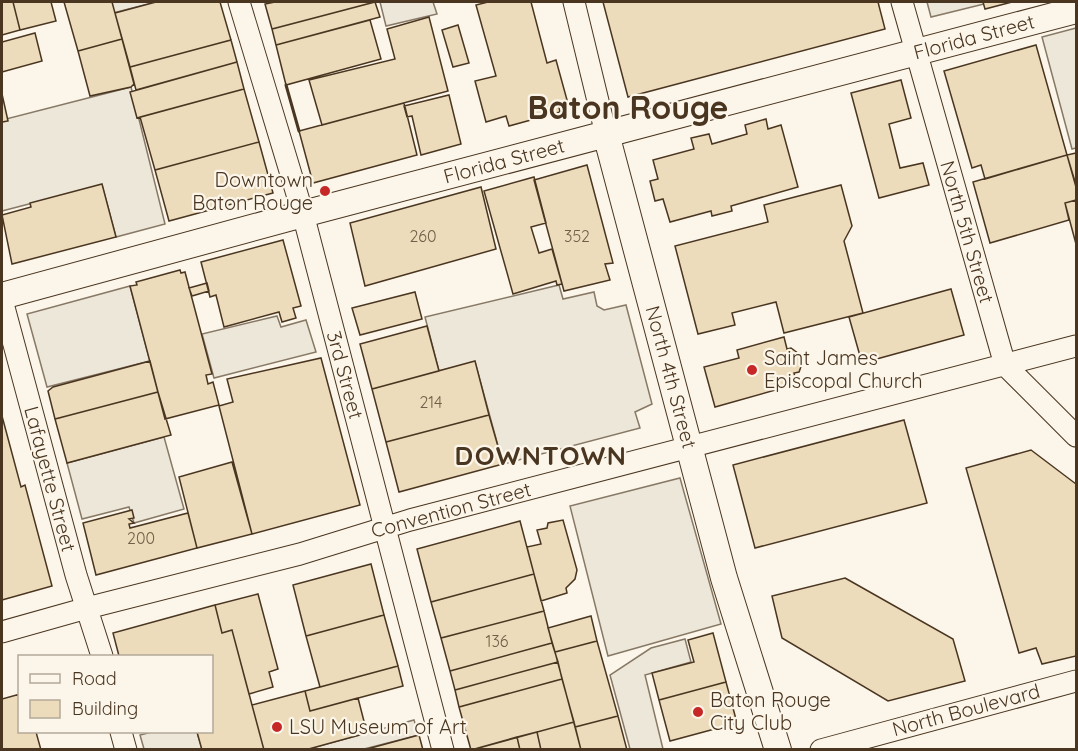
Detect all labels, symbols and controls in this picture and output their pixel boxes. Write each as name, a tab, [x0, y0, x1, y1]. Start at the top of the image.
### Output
street label: Florida Street	[911, 8, 1037, 65]
district label: Baton Rouge	[528, 87, 728, 127]
street label: Florida Street	[441, 132, 567, 189]
street label: North 5th Street	[935, 158, 1000, 306]
place label: Downtown Baton Rouge	[192, 167, 313, 215]
marker: Downtown Baton Rouge	[318, 184, 332, 198]
house number: 260	[410, 226, 437, 246]
house number: 352	[564, 226, 590, 246]
street label: North 4th Street	[640, 303, 703, 451]
street label: 3rd Street	[322, 328, 369, 422]
place label: Saint James Episcopal Church	[764, 345, 923, 393]
marker: Saint James Episcopal Church	[745, 363, 759, 377]
house number: 214	[420, 392, 442, 412]
street label: Lafayette Street	[19, 403, 82, 555]
district label: DOWNTOWN	[455, 439, 627, 472]
street label: Convention Street	[368, 476, 534, 543]
house number: 200	[127, 528, 155, 548]
house number: 136	[486, 631, 509, 651]
legend	[18, 655, 213, 733]
text: Road	[72, 667, 117, 690]
street label: North Boulevard	[889, 678, 1043, 741]
place label: Baton Rouge City Club	[710, 687, 831, 735]
text: Building	[72, 697, 138, 720]
marker: Baton Rouge City Club	[691, 705, 705, 719]
place label: LSU Museum of Art	[289, 714, 467, 739]
marker: LSU Museum of Art	[270, 720, 284, 734]

